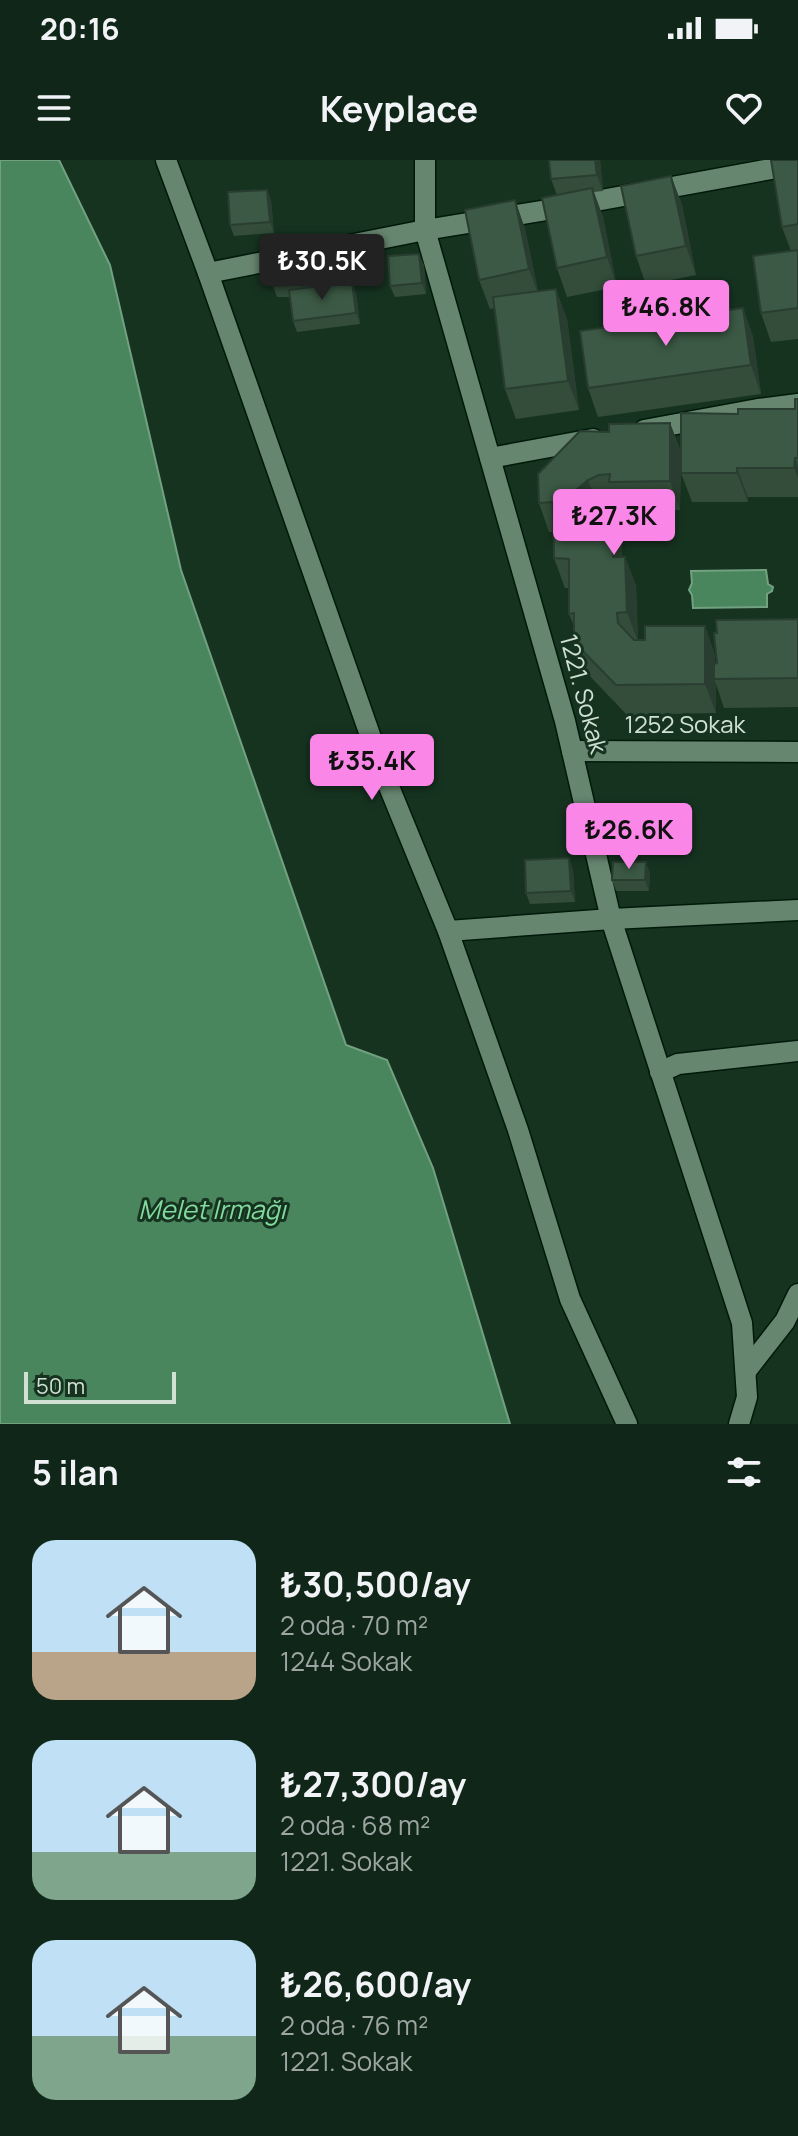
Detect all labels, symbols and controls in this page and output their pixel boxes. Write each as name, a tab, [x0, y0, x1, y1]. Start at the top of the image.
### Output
text: 20:16	[40, 8, 120, 49]
text: Keyplace	[320, 84, 478, 133]
icon: menu	[32, 86, 76, 130]
icon: heart	[722, 86, 766, 130]
pin: ₺30.5K	[257, 234, 387, 302]
text: ₺30.5K	[277, 242, 367, 278]
pin: ₺46.8K	[601, 280, 731, 348]
text: ₺46.8K	[621, 288, 711, 324]
pin: ₺27.3K	[549, 489, 679, 557]
text: ₺27.3K	[571, 497, 657, 533]
street label: 1221. Sokak	[553, 630, 616, 758]
street label: 1252 Sokak	[625, 707, 747, 740]
pin: ₺35.4K	[307, 734, 437, 802]
text: ₺35.4K	[328, 742, 416, 778]
pin: ₺26.6K	[564, 803, 694, 871]
text: ₺26.6K	[584, 811, 674, 847]
water label: Melet Irmağı	[138, 1191, 288, 1227]
scale bar	[24, 1368, 176, 1404]
text: 50 m	[36, 1371, 85, 1401]
text: 5 ilan	[32, 1449, 119, 1495]
icon: filters	[722, 1450, 766, 1494]
text: ₺30,500/ay	[280, 1561, 471, 1607]
icon: home	[96, 1572, 192, 1668]
text: 2 oda · 70 m²	[280, 1607, 428, 1643]
text: 1244 Sokak	[280, 1643, 412, 1679]
text: ₺27,300/ay	[280, 1761, 466, 1807]
icon: home	[96, 1772, 192, 1868]
text: 2 oda · 68 m²	[280, 1807, 430, 1843]
text: 1221. Sokak	[280, 1843, 412, 1879]
text: ₺26,600/ay	[280, 1961, 471, 2007]
icon: home	[96, 1972, 192, 2068]
text: 2 oda · 76 m²	[280, 2007, 428, 2043]
text: 1221. Sokak	[280, 2043, 412, 2079]

